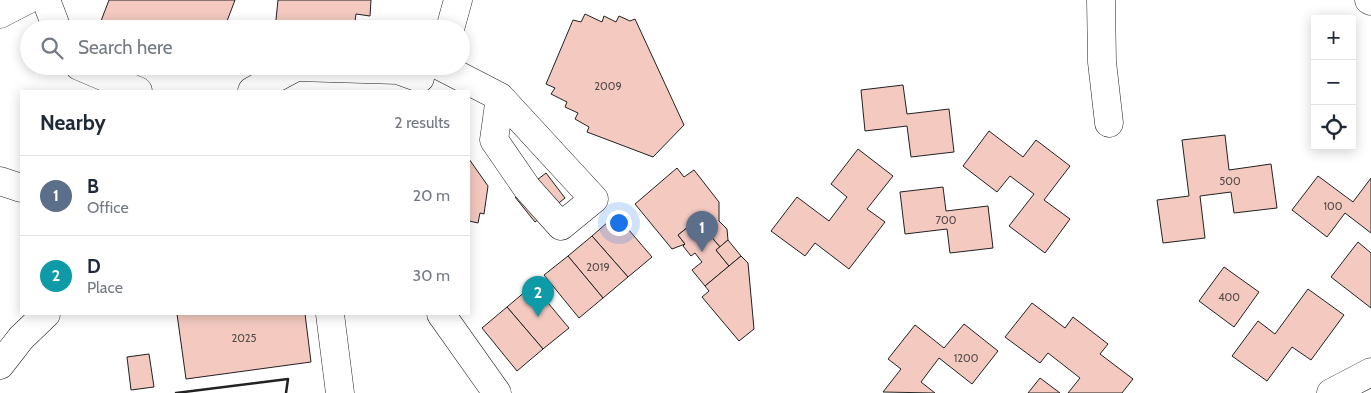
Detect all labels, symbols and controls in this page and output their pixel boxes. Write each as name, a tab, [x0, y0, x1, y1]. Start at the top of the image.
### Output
map controls	[1311, 15, 1356, 150]
button: +	[1311, 15, 1356, 60]
search box	[20, 20, 470, 75]
icon: search	[38, 34, 66, 62]
text: Search here	[78, 36, 172, 59]
button: −	[1311, 60, 1356, 105]
house number: 2009	[594, 79, 622, 93]
button: locate	[1311, 105, 1356, 150]
text: Nearby	[40, 110, 106, 135]
text: 2 results	[394, 113, 450, 132]
house number: 500	[1219, 174, 1241, 188]
text: B	[87, 175, 99, 198]
text: 1	[53, 186, 59, 205]
text: 20 m	[413, 186, 450, 205]
text: Office	[87, 198, 129, 217]
house number: 100	[1324, 199, 1343, 213]
your location	[606, 210, 632, 236]
pin: 1	[686, 211, 718, 252]
house number: 700	[936, 213, 957, 227]
text: D	[87, 255, 101, 278]
house number: 2019	[586, 260, 610, 274]
text: 2	[52, 266, 60, 285]
text: 30 m	[413, 266, 450, 285]
pin: 2	[522, 276, 554, 317]
text: Place	[87, 278, 123, 297]
house number: 400	[1218, 290, 1240, 304]
house number: 2025	[231, 331, 257, 345]
house number: 1200	[954, 351, 979, 365]

